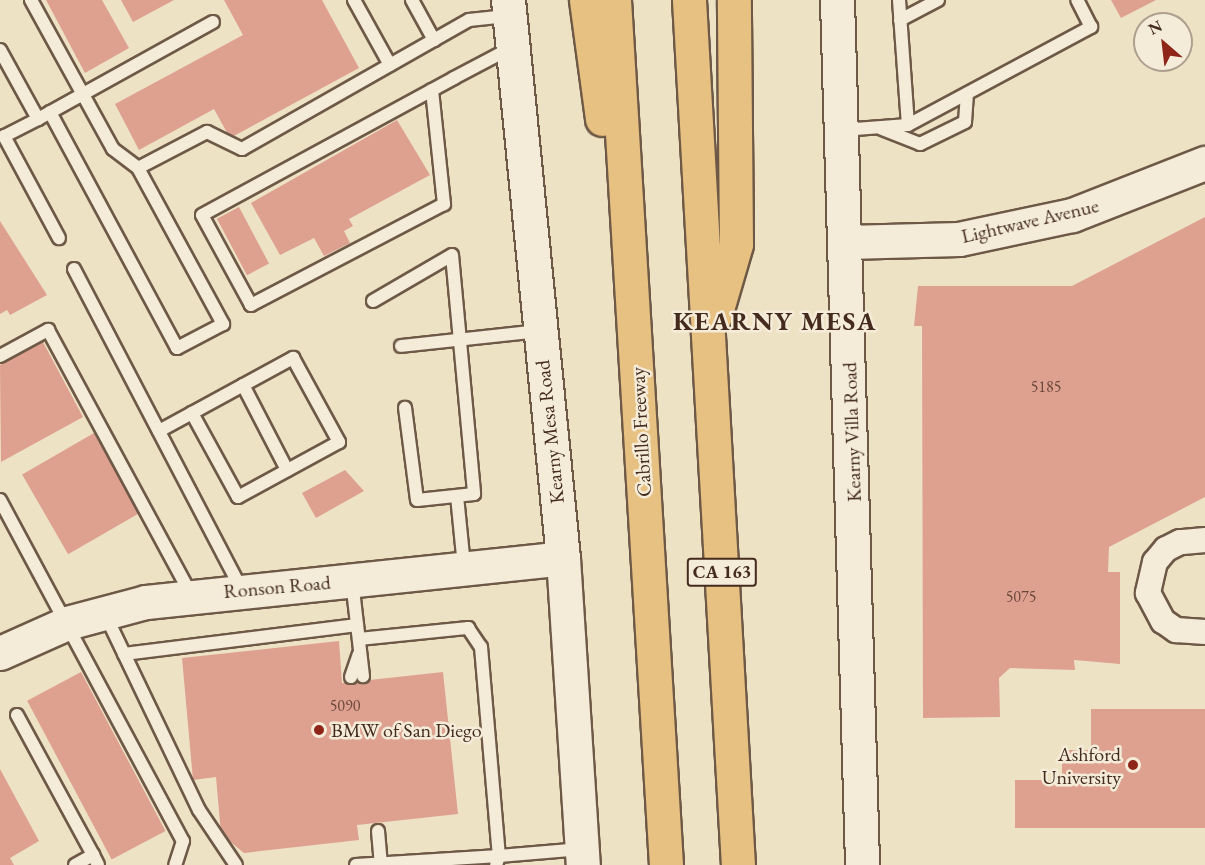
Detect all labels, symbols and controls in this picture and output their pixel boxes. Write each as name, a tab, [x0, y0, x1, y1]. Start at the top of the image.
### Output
north arrow	[1133, 12, 1193, 72]
text: N	[1145, 15, 1166, 40]
street label: Lightwave Avenue	[959, 194, 1101, 248]
district label: KEARNY MESA	[673, 306, 877, 338]
street label: Kearny Mesa Road	[531, 359, 569, 505]
street label: Kearny Villa Road	[838, 362, 866, 502]
street label: Cabrillo Freeway	[626, 367, 656, 497]
house number: 5185	[1031, 377, 1061, 397]
road number: CA 163	[686, 557, 758, 587]
street label: Ronson Road	[222, 570, 332, 604]
house number: 5075	[1006, 587, 1036, 607]
house number: 5090	[330, 696, 360, 716]
place label: BMW of San Diego	[331, 718, 482, 742]
marker: BMW of San Diego	[312, 723, 326, 737]
place label: Ashford University	[1042, 742, 1121, 789]
marker: Ashford University	[1126, 758, 1140, 772]

